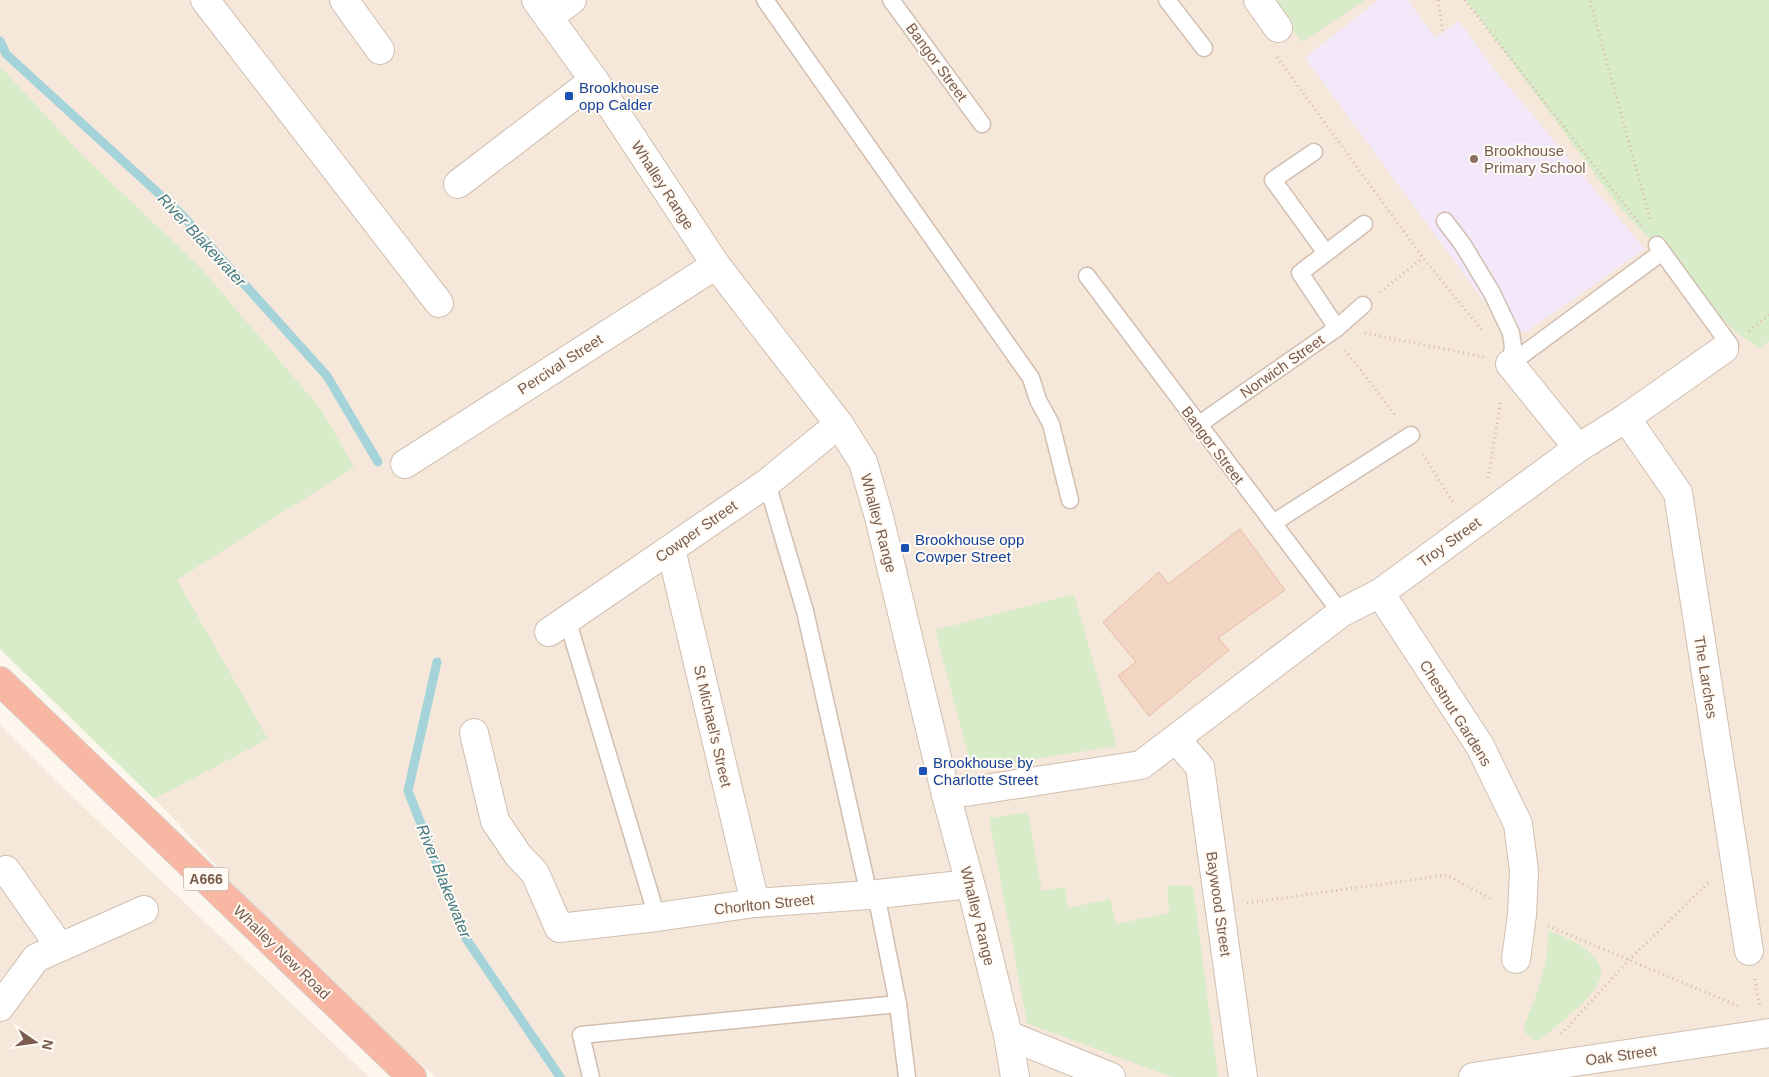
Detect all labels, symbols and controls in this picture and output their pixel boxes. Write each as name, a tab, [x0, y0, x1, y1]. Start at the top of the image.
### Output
street label: Bangor Street	[903, 20, 972, 105]
place label: Brookhouse opp Calder	[579, 79, 659, 113]
marker: Brookhouse opp Calder	[563, 90, 575, 102]
street label: Whalley Range	[628, 138, 698, 232]
place label: Brookhouse Primary School	[1484, 142, 1586, 176]
marker: Brookhouse Primary School	[1468, 153, 1480, 165]
water label: River Blakewater	[155, 190, 250, 291]
street label: Percival Street	[514, 330, 606, 398]
street label: Norwich Street	[1237, 330, 1328, 401]
street label: Bangor Street	[1178, 403, 1248, 488]
street label: Whalley Range	[858, 472, 900, 574]
street label: Cowper Street	[652, 496, 741, 565]
street label: Troy Street	[1414, 513, 1484, 571]
place label: Brookhouse opp Cowper Street	[915, 531, 1024, 565]
marker: Brookhouse opp Cowper Street	[899, 542, 911, 554]
street label: The Larches	[1691, 634, 1721, 720]
street label: Chestnut Gardens	[1417, 657, 1495, 769]
street label: St Michael's Street	[691, 663, 735, 789]
place label: Brookhouse by Charlotte Street	[933, 754, 1039, 788]
marker: Brookhouse by Charlotte Street	[917, 765, 929, 777]
water label: River Blakewater	[413, 822, 475, 941]
street label: Baywood Street	[1203, 850, 1235, 958]
street label: Whalley Range	[957, 865, 999, 967]
road number: A666	[184, 868, 228, 891]
street label: Chorlton Street	[713, 890, 816, 918]
street label: Whalley New Road	[230, 902, 334, 1002]
north arrow	[10, 1017, 60, 1067]
text: N	[39, 1038, 57, 1052]
street label: Oak Street	[1584, 1041, 1659, 1068]

